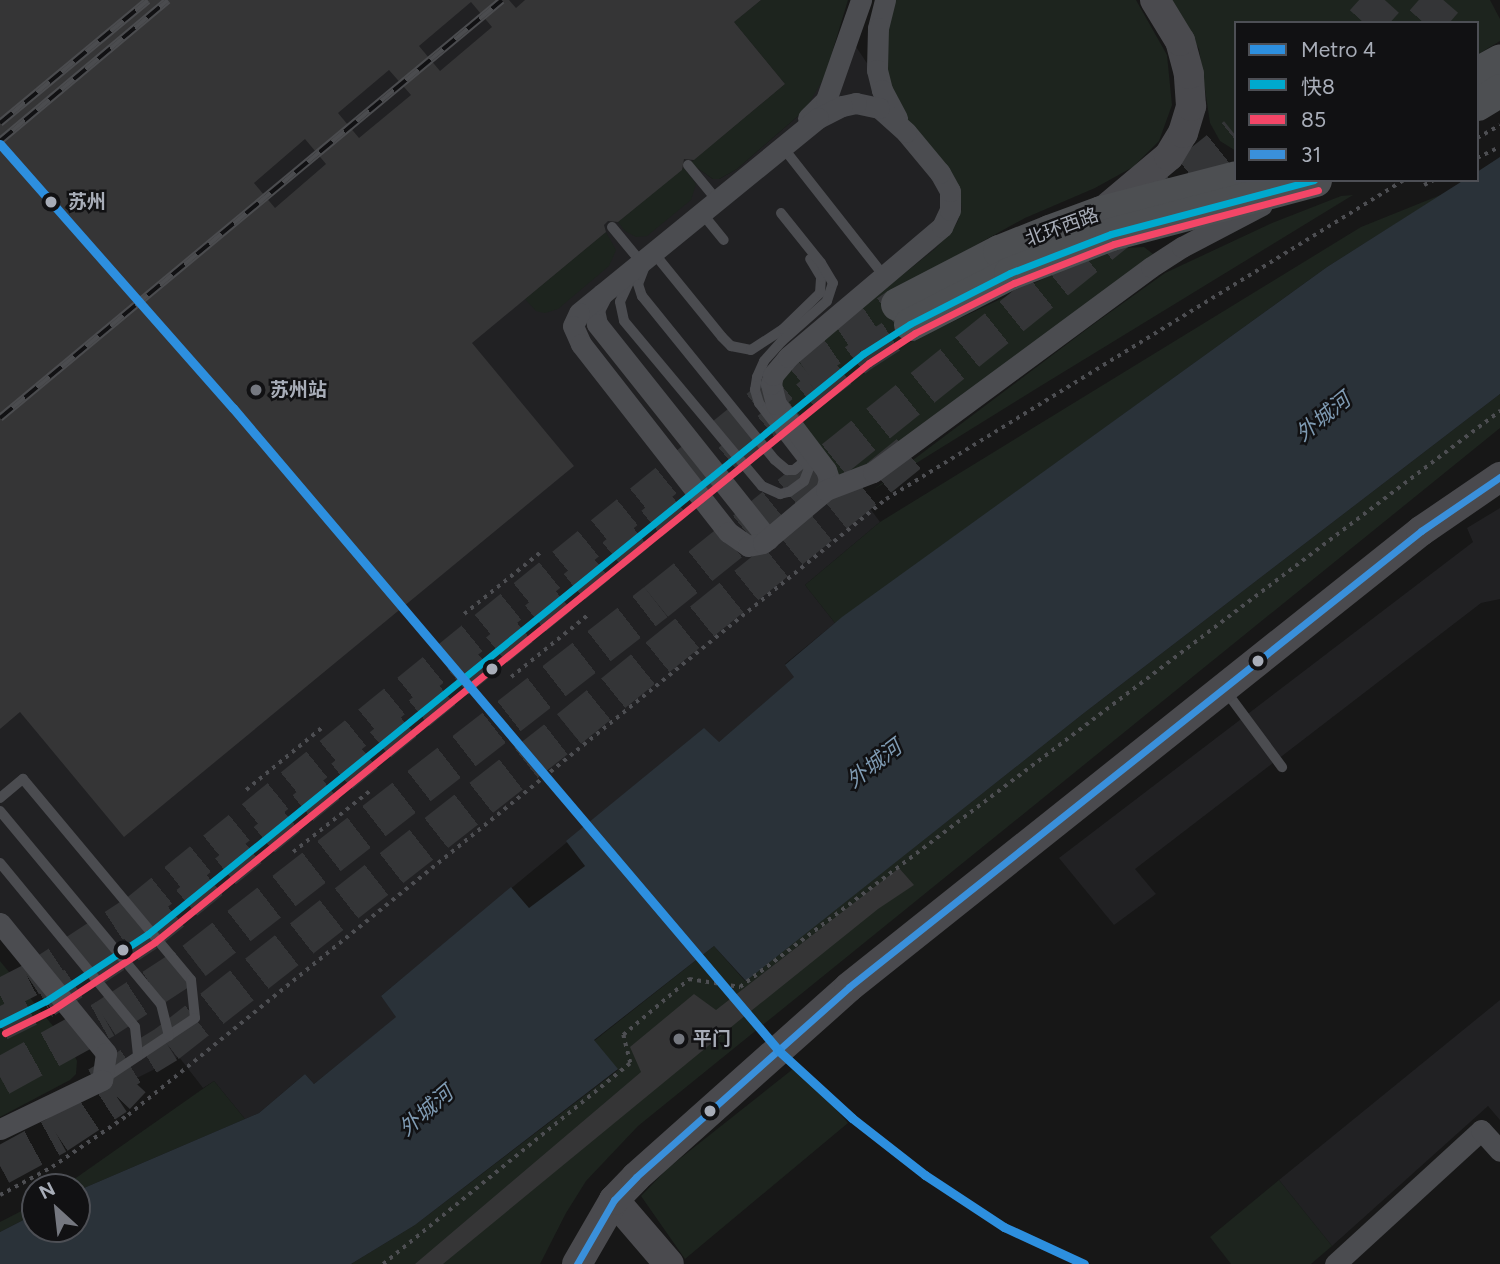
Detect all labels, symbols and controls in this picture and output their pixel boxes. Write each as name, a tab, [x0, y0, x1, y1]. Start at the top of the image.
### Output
legend	[1234, 21, 1479, 182]
text: Metro 4	[1301, 37, 1376, 62]
text: 快8	[1301, 74, 1335, 99]
text: 85	[1301, 107, 1326, 132]
text: 31	[1301, 142, 1321, 167]
marker: 苏州	[40, 191, 62, 213]
place label: 苏州	[68, 191, 106, 213]
street label: 北环西路	[1022, 203, 1102, 251]
place label: 苏州站	[270, 379, 327, 401]
marker: 苏州站	[248, 382, 264, 398]
water label: 外城河	[1291, 387, 1355, 447]
unlabelled marker	[1251, 654, 1265, 668]
unlabelled marker	[485, 662, 499, 676]
water label: 外城河	[841, 735, 907, 793]
unlabelled marker	[116, 943, 130, 957]
place label: 平门	[693, 1028, 731, 1050]
marker: 平门	[671, 1031, 687, 1047]
water label: 外城河	[394, 1081, 458, 1141]
unlabelled marker	[703, 1104, 717, 1118]
north arrow	[21, 1173, 91, 1243]
text: N	[35, 1177, 59, 1204]

